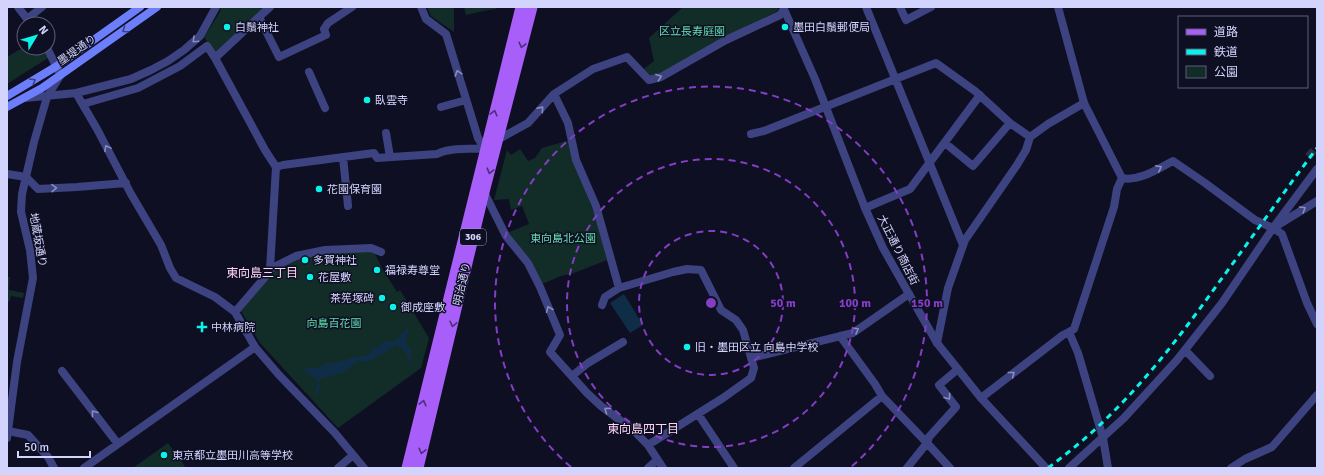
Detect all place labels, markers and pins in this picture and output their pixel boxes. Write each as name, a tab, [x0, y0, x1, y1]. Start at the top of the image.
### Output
place label: 白鬚神社	[235, 21, 279, 34]
place label: 墨田白鬚郵便局	[793, 21, 870, 34]
marker: 白鬚神社	[222, 22, 232, 32]
marker: 墨田白鬚郵便局	[780, 22, 790, 32]
place label: 臥雲寺	[375, 94, 408, 107]
marker: 臥雲寺	[362, 95, 372, 105]
place label: 花園保育園	[327, 183, 382, 196]
marker: 花園保育園	[314, 184, 324, 194]
place label: 多賀神社	[313, 254, 357, 267]
marker: 多賀神社	[300, 255, 310, 265]
place label: 福禄寿尊堂	[385, 264, 440, 277]
marker: 福禄寿尊堂	[372, 265, 382, 275]
place label: 花屋敷	[318, 271, 351, 284]
marker: 花屋敷	[305, 272, 315, 282]
place label: 茶筅塚碑	[330, 292, 374, 305]
marker: 茶筅塚碑	[377, 293, 387, 303]
centre of rings	[704, 296, 718, 310]
place label: 御成座敷	[400, 301, 445, 314]
marker: 御成座敷	[388, 302, 398, 312]
marker: 中林病院	[196, 321, 208, 333]
place label: 中林病院	[211, 321, 255, 334]
place label: 旧・墨田区立 向島中学校	[695, 341, 818, 354]
marker: 旧・墨田区立 向島中学校	[682, 342, 692, 352]
place label: 東京都立墨田川高等学校	[172, 449, 293, 462]
marker: 東京都立墨田川高等学校	[159, 450, 169, 460]

